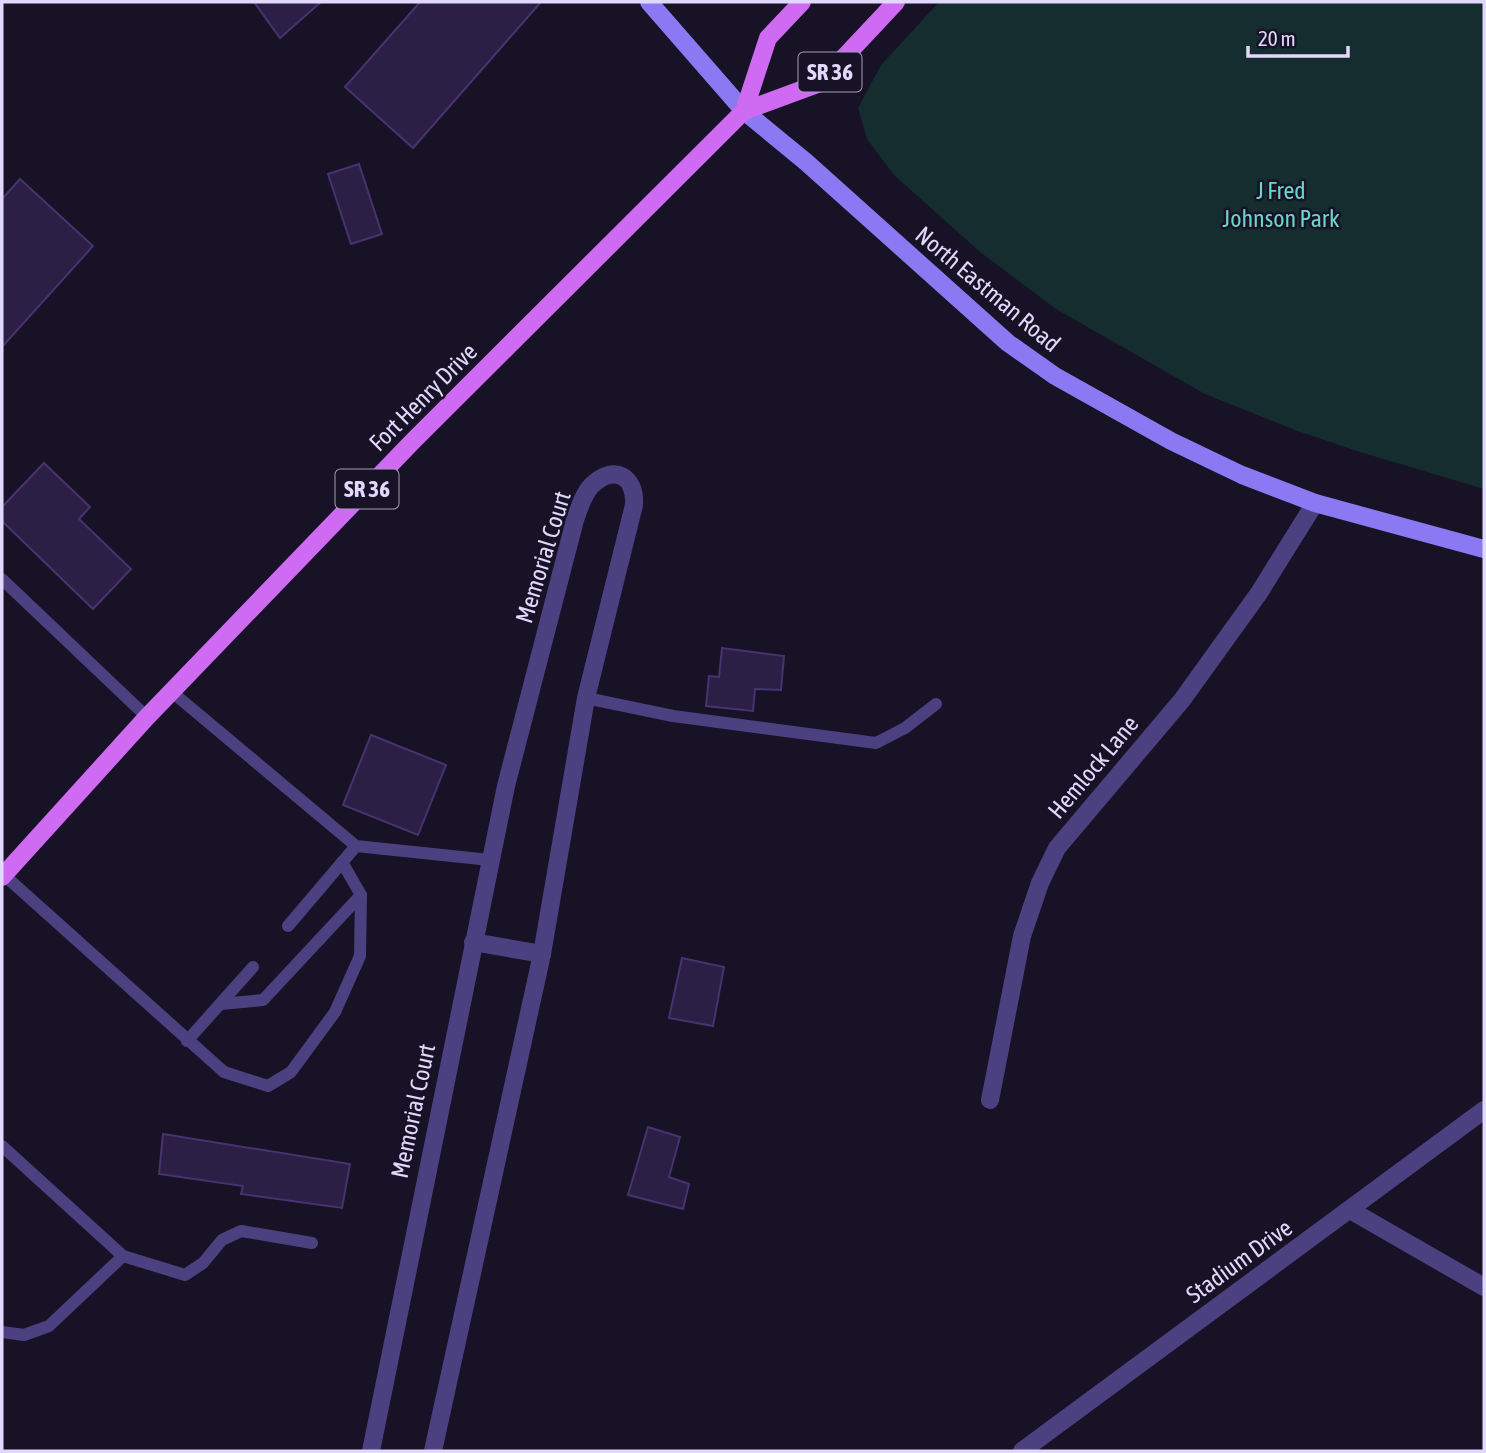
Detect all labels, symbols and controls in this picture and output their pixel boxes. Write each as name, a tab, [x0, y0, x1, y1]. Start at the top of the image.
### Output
scale bar	[1248, 14, 1348, 58]
text: 20 m	[1258, 26, 1296, 50]
road number: SR 36	[798, 53, 862, 92]
park label: J Fred Johnson Park	[1223, 177, 1340, 232]
street label: North Eastman Road	[910, 221, 1066, 357]
street label: Fort Henry Drive	[364, 338, 482, 456]
road number: SR 36	[336, 470, 398, 509]
street label: Memorial Court	[510, 488, 576, 626]
street label: Hemlock Lane	[1042, 710, 1144, 824]
street label: Memorial Court	[386, 1041, 440, 1181]
street label: Stadium Drive	[1181, 1214, 1297, 1308]

